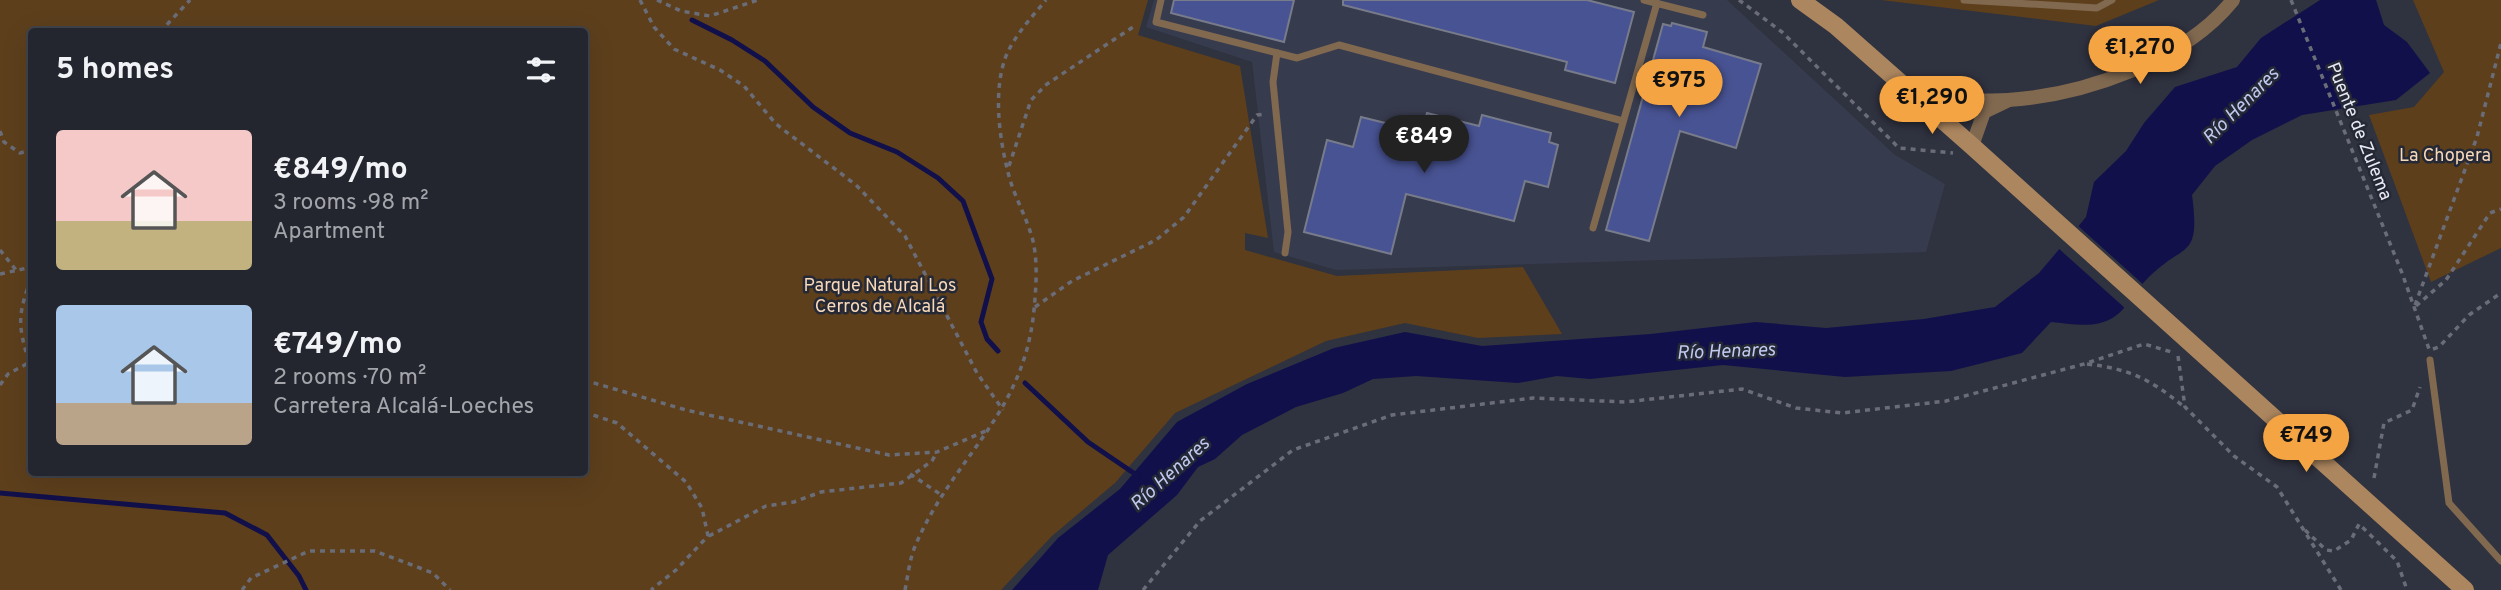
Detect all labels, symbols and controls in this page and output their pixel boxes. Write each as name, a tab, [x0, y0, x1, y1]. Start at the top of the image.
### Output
pin: €1,270	[2083, 27, 2197, 86]
text: €1,270	[2104, 34, 2176, 63]
icon: filters	[522, 51, 560, 89]
text: 5 homes	[56, 52, 174, 89]
street label: Puente de Zulema	[2320, 59, 2397, 204]
pin: €975	[1638, 60, 1720, 119]
water label: Río Henares	[2198, 63, 2285, 150]
text: €975	[1652, 67, 1706, 96]
pin: €1,290	[1875, 76, 1989, 136]
text: €1,290	[1895, 84, 1969, 113]
pin: €849	[1383, 116, 1465, 175]
text: €849	[1395, 123, 1453, 152]
park label: La Chopera	[2399, 145, 2491, 168]
text: €849/mo	[273, 152, 408, 189]
icon: home	[112, 158, 196, 242]
text: 3 rooms · 98 m²	[273, 189, 429, 218]
text: Apartment	[273, 218, 385, 247]
park label: Parque Natural Los Cerros de Alcalá	[804, 275, 956, 319]
text: €749/mo	[273, 327, 402, 364]
icon: home	[112, 333, 196, 417]
water label: Río Henares	[1676, 338, 1776, 366]
text: 2 rooms · 70 m²	[273, 364, 426, 393]
text: Carretera Alcalá-Loeches	[273, 393, 534, 422]
pin: €749	[2265, 414, 2347, 474]
text: €749	[2279, 422, 2333, 451]
water label: Río Henares	[1126, 432, 1215, 516]

